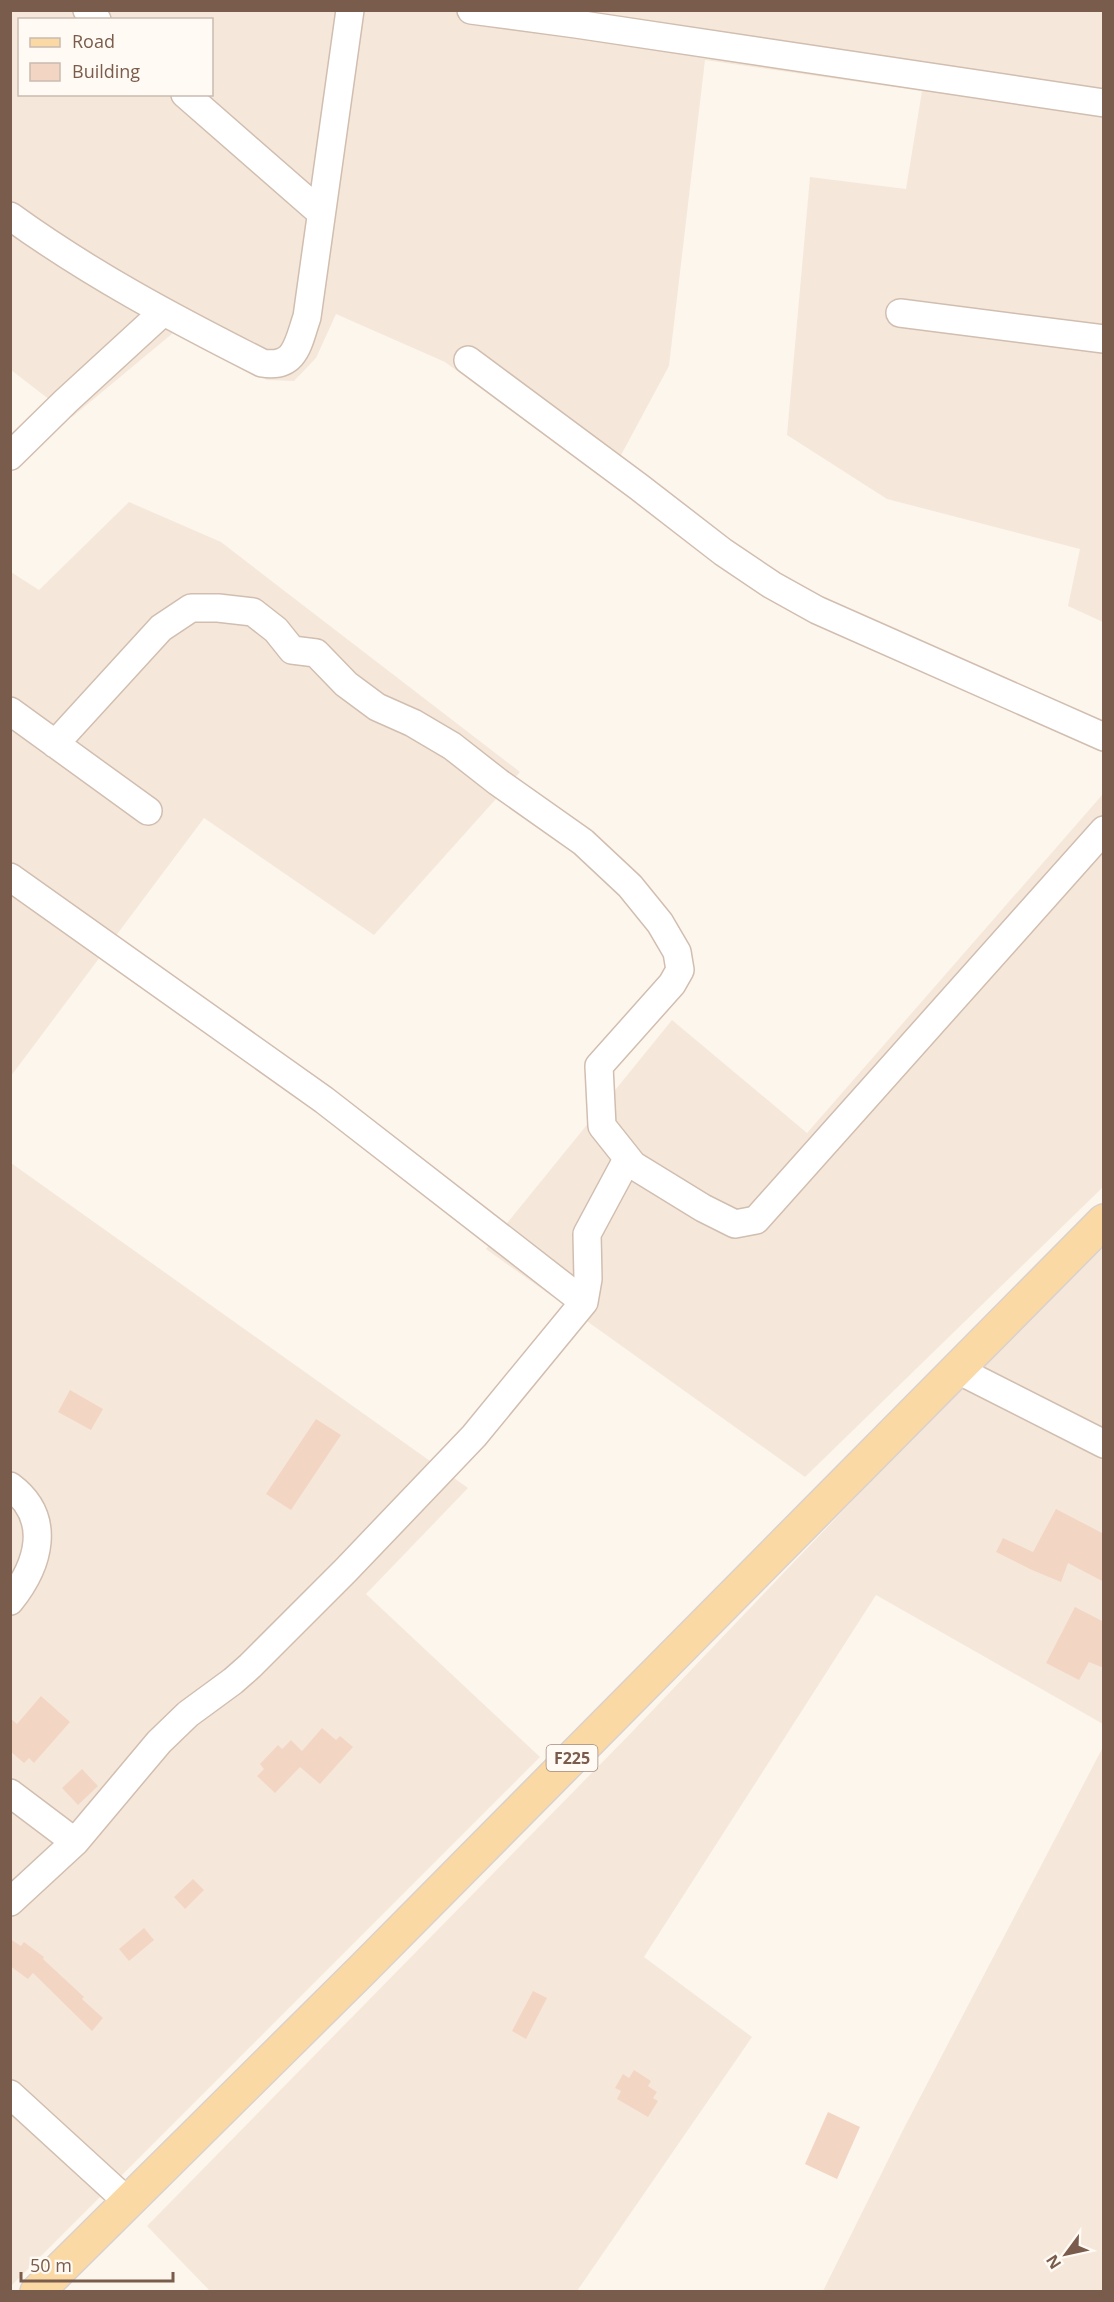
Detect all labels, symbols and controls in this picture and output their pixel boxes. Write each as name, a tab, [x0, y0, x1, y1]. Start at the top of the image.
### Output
legend	[18, 18, 213, 96]
text: Road	[72, 29, 115, 53]
text: Building	[72, 59, 140, 83]
road number: F225	[546, 1745, 598, 1771]
north arrow	[1036, 2224, 1096, 2284]
scale bar	[21, 2245, 172, 2283]
text: N	[1041, 2251, 1066, 2274]
text: 50 m	[30, 2253, 72, 2277]

